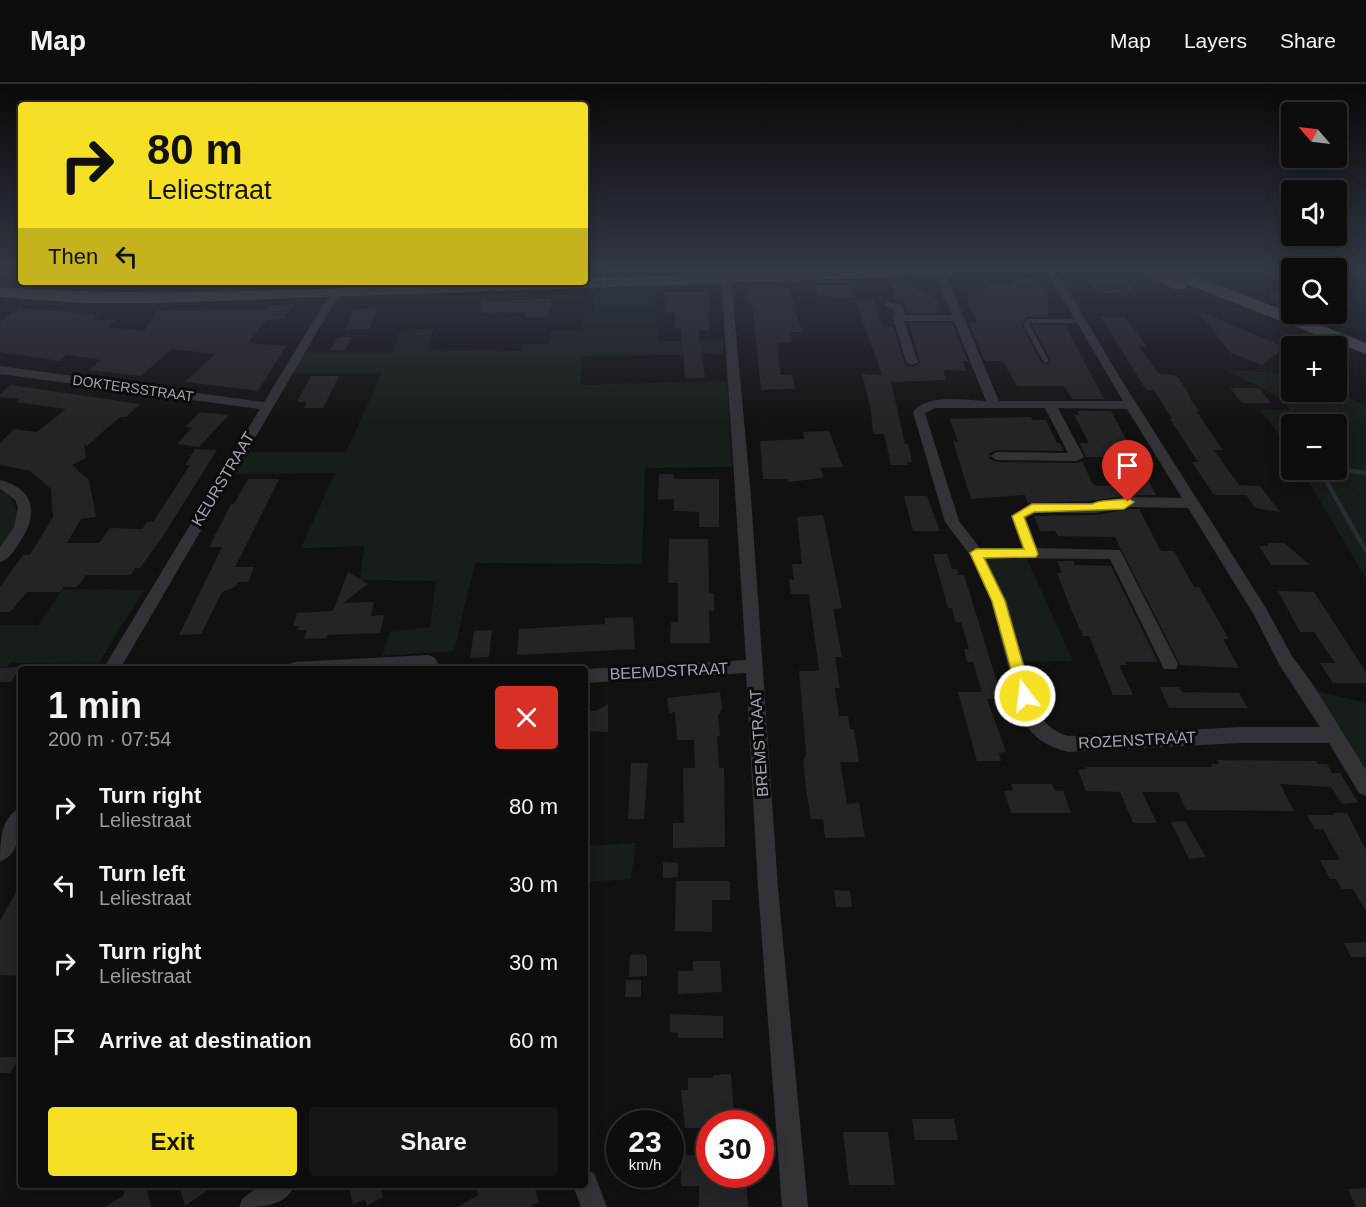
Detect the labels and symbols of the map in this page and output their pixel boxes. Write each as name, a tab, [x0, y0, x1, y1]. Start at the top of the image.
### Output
north arrow	[1281, 102, 1347, 168]
street label: DOKTERSSTRAAT	[72, 372, 195, 404]
street label: KEURSTRAAT	[188, 429, 258, 529]
pin	[1102, 440, 1153, 502]
street label: BEEMDSTRAAT	[609, 659, 729, 683]
position arrow	[993, 664, 1057, 728]
street label: BREMSTRAAT	[747, 688, 771, 798]
street label: ROZENSTRAAT	[1078, 728, 1197, 752]
speed limit sign: 30	[696, 1110, 774, 1188]

